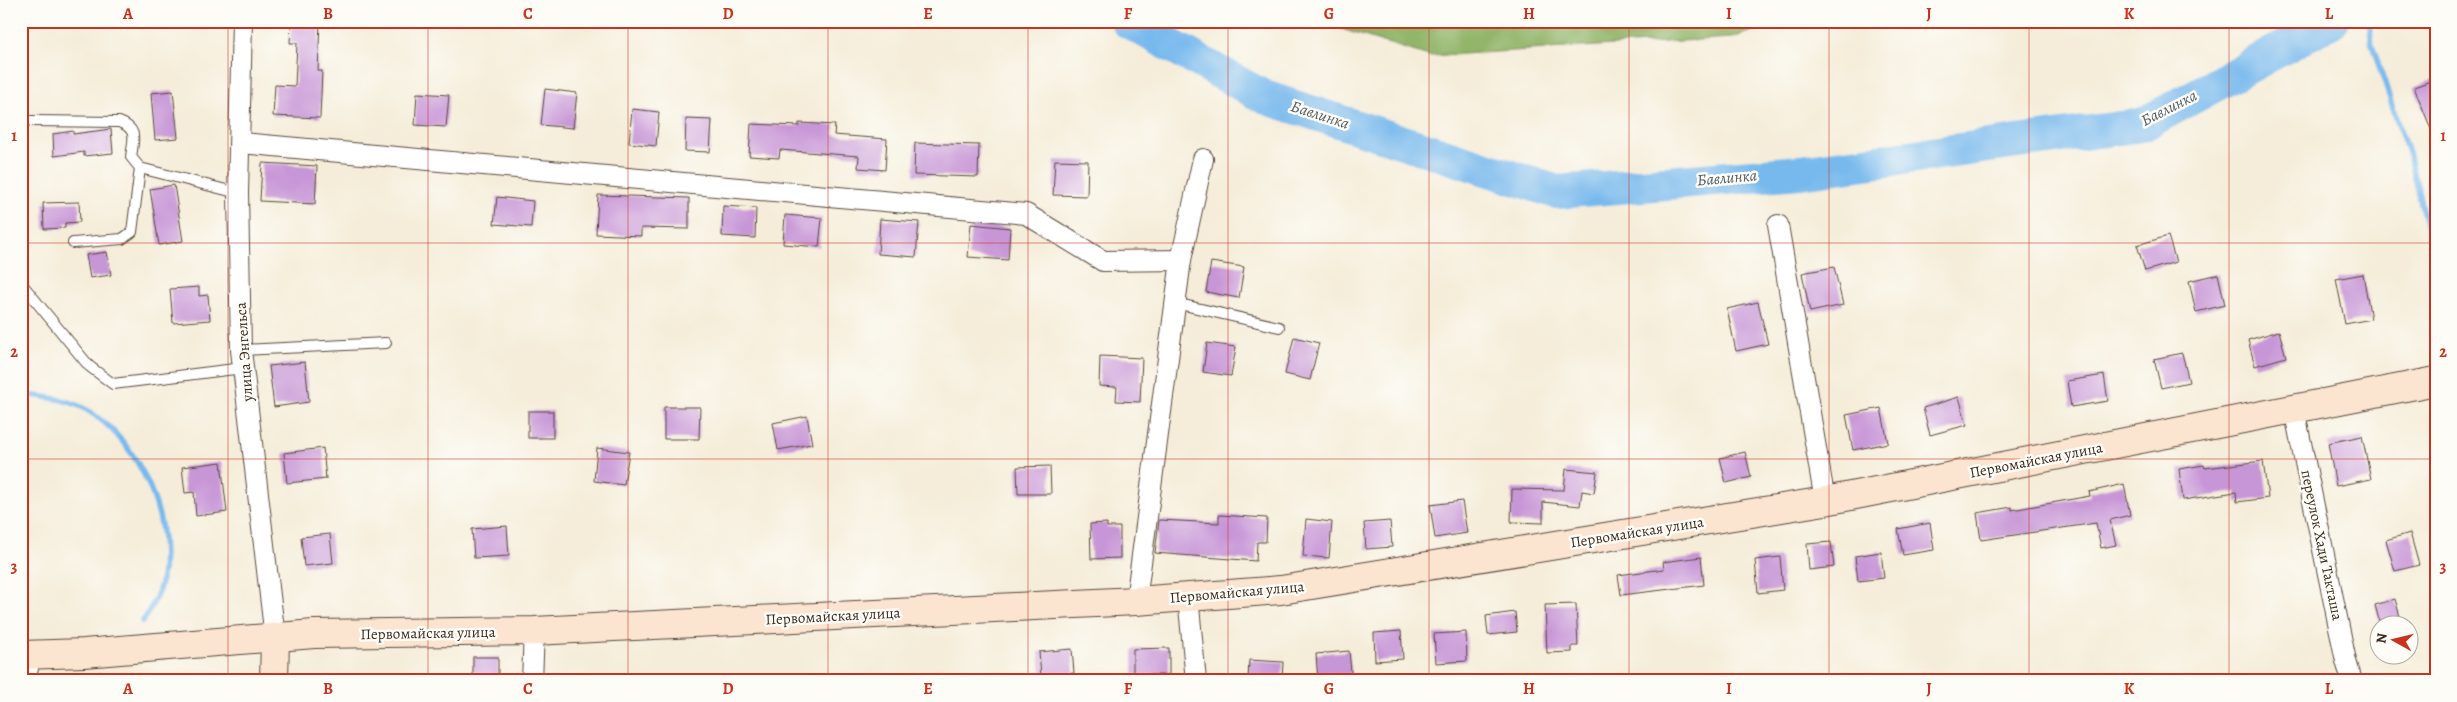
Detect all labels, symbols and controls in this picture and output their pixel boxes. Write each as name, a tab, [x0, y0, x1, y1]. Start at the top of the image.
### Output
text: A	[122, 3, 134, 25]
text: B	[323, 3, 333, 25]
text: C	[523, 3, 533, 25]
text: D	[722, 3, 734, 25]
text: E	[923, 3, 933, 25]
text: F	[1124, 3, 1133, 25]
text: G	[1324, 3, 1334, 25]
text: H	[1523, 3, 1535, 25]
text: I	[1726, 3, 1732, 25]
text: J	[1926, 3, 1932, 25]
text: K	[2124, 3, 2135, 25]
text: L	[2325, 3, 2334, 25]
water label: Бавлинка	[2137, 85, 2201, 131]
water label: Бавлинка	[1288, 95, 1352, 135]
text: 1	[11, 125, 17, 147]
text: 1	[2440, 125, 2446, 147]
water label: Бавлинка	[1696, 164, 1758, 192]
street label: улица Энгельса	[231, 302, 258, 403]
text: 2	[10, 341, 18, 363]
text: 2	[2439, 341, 2447, 363]
street label: Первомайская улица	[1968, 437, 2104, 483]
street label: переулок Хади Такташа	[2296, 468, 2348, 622]
street label: Первомайская улица	[1569, 512, 1705, 552]
text: 3	[11, 556, 18, 578]
text: 3	[2440, 556, 2447, 578]
street label: Первомайская улица	[1169, 576, 1305, 608]
street label: Первомайская улица	[765, 602, 901, 630]
north arrow	[2370, 614, 2420, 664]
street label: Первомайская улица	[360, 622, 496, 644]
text: N	[2372, 632, 2392, 645]
text: A	[122, 678, 134, 700]
text: B	[323, 678, 333, 700]
text: C	[523, 678, 533, 700]
text: D	[722, 678, 734, 700]
text: E	[923, 678, 933, 700]
text: F	[1124, 678, 1133, 700]
text: G	[1324, 678, 1334, 700]
text: H	[1523, 678, 1535, 700]
text: I	[1726, 678, 1732, 700]
text: J	[1926, 678, 1932, 700]
text: K	[2124, 678, 2135, 700]
text: L	[2325, 678, 2334, 700]

